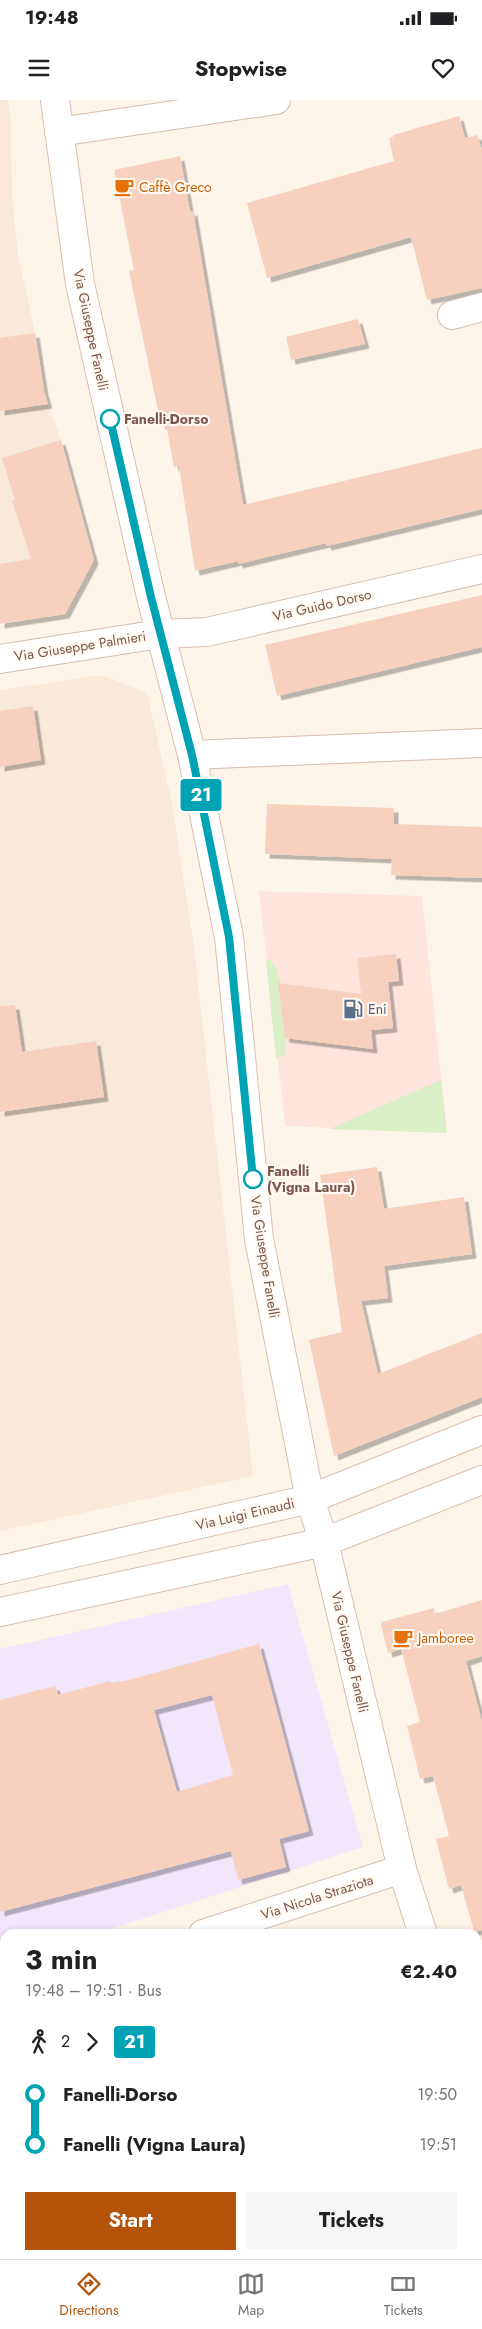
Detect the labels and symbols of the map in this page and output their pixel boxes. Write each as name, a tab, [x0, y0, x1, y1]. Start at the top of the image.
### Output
cafe icon: Caffè Greco	[113, 176, 135, 198]
place label: Caffè Greco	[139, 177, 212, 197]
street label: Via Giuseppe Fanelli	[68, 267, 114, 393]
marker: Fanelli-Dorso	[100, 409, 120, 429]
place label: Fanelli-Dorso	[124, 409, 208, 429]
street label: Via Guido Dorso	[271, 584, 374, 626]
street label: Via Giuseppe Palmieri	[13, 626, 147, 666]
line badge: 21	[178, 779, 224, 811]
fuel station icon: Eni	[342, 998, 364, 1020]
place label: Eni	[368, 999, 387, 1019]
place label: Fanelli (Vigna Laura)	[267, 1161, 355, 1197]
marker: Fanelli (Vigna Laura)	[243, 1169, 263, 1189]
street label: Via Giuseppe Fanelli	[245, 1194, 285, 1320]
street label: Via Luigi Einaudi	[194, 1493, 296, 1535]
street label: Via Giuseppe Fanelli	[326, 1589, 374, 1715]
cafe icon: Jamboree	[392, 1627, 414, 1649]
place label: Jamboree	[416, 1628, 474, 1648]
street label: Via Nicola Straziota	[258, 1869, 376, 1925]

